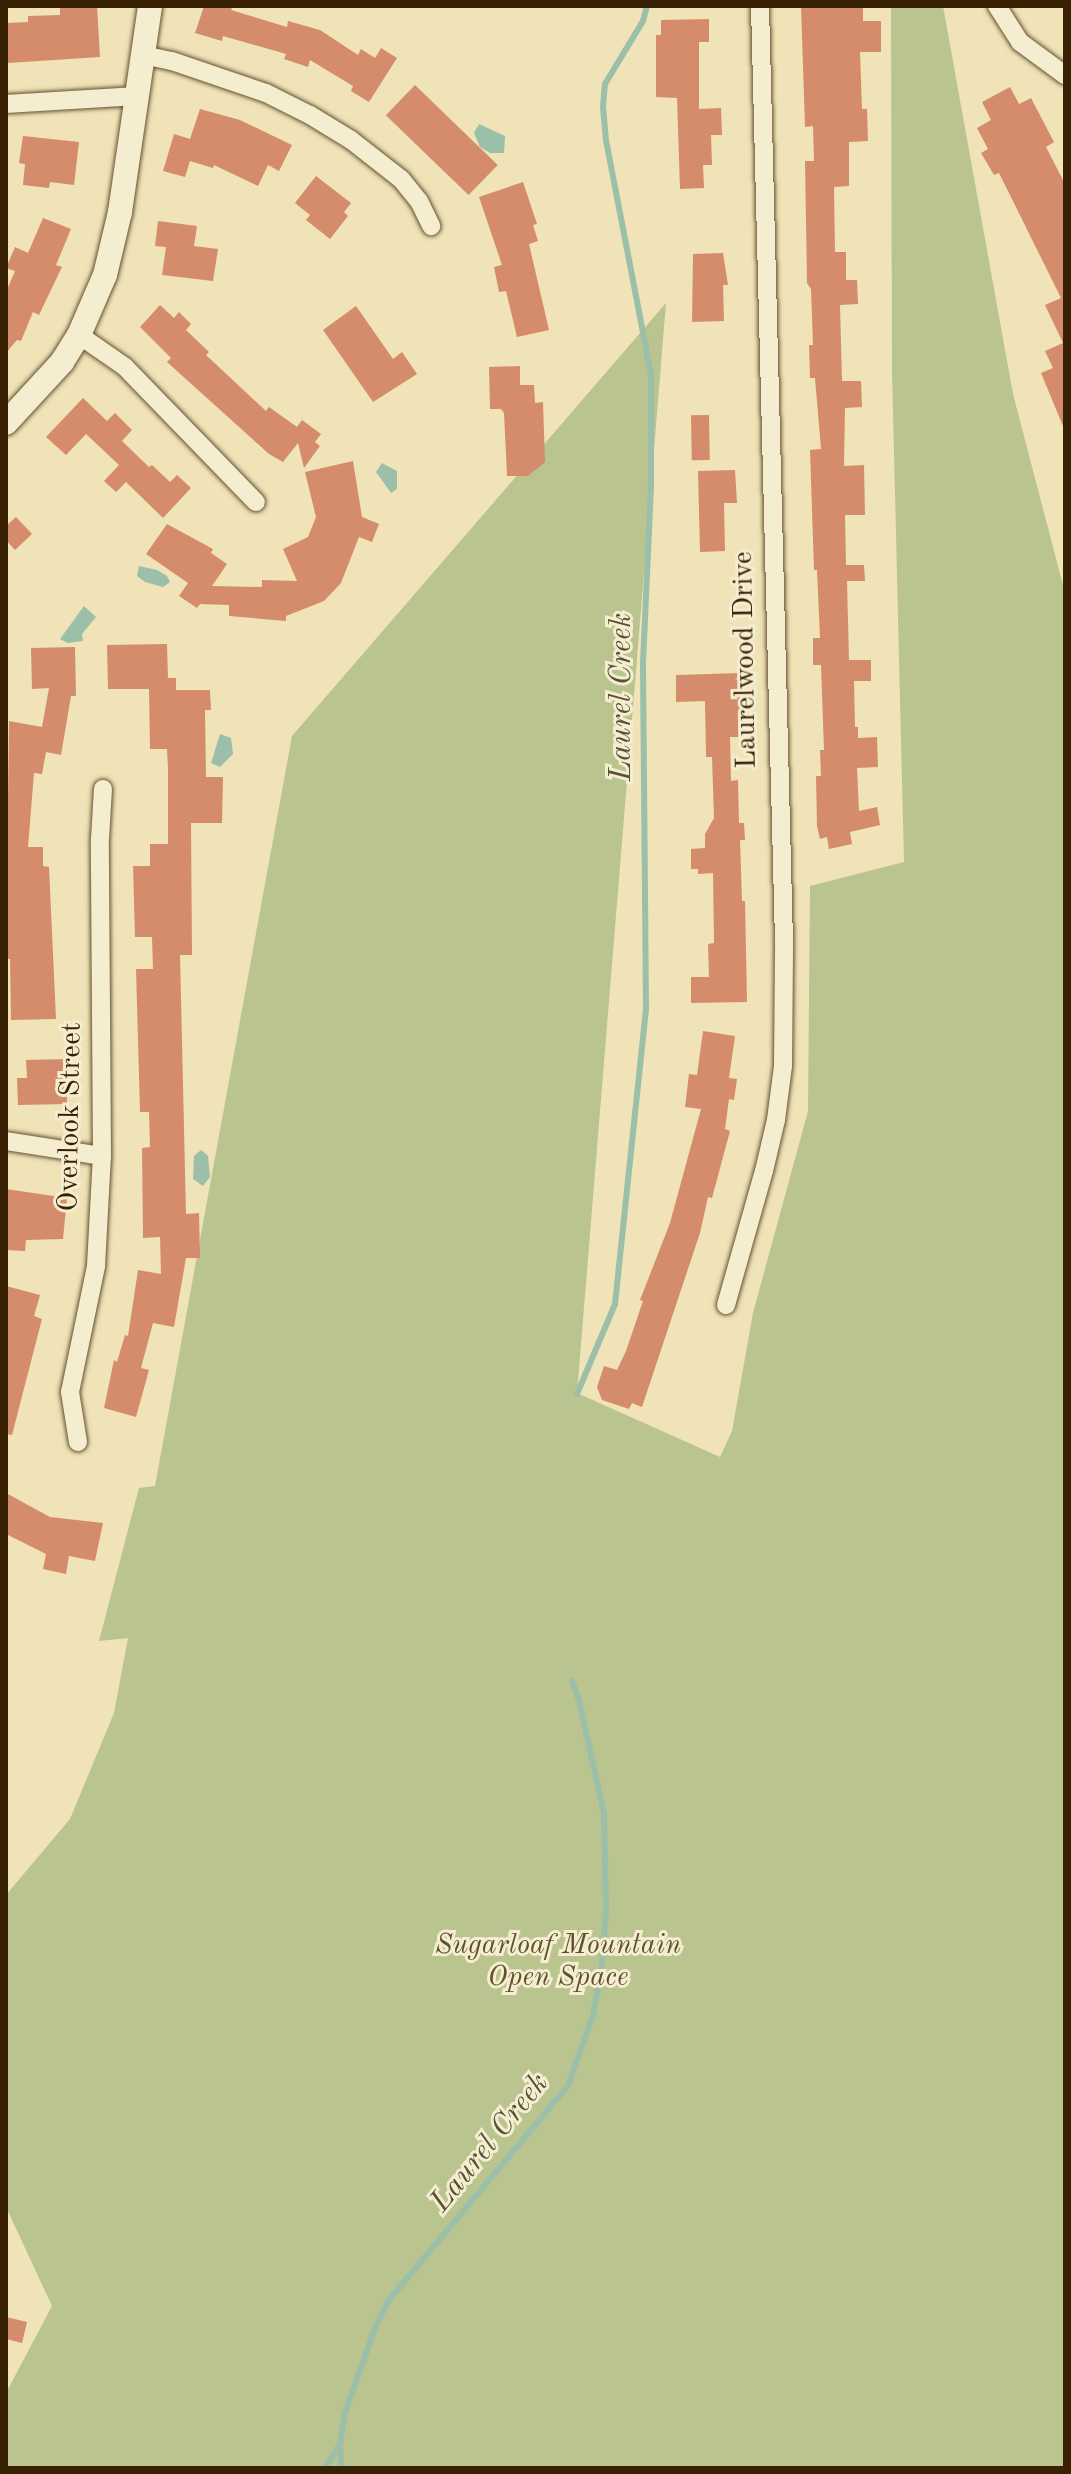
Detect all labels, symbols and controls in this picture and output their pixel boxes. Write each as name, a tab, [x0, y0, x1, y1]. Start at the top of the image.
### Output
street label: Laurelwood Drive	[727, 551, 765, 769]
water label: Laurel Creek	[604, 613, 640, 781]
street label: Overlook Street	[53, 1022, 89, 1212]
park label: Sugarloaf Mountain Open Space	[435, 1929, 681, 1995]
water label: Laurel Creek	[423, 2066, 557, 2220]

